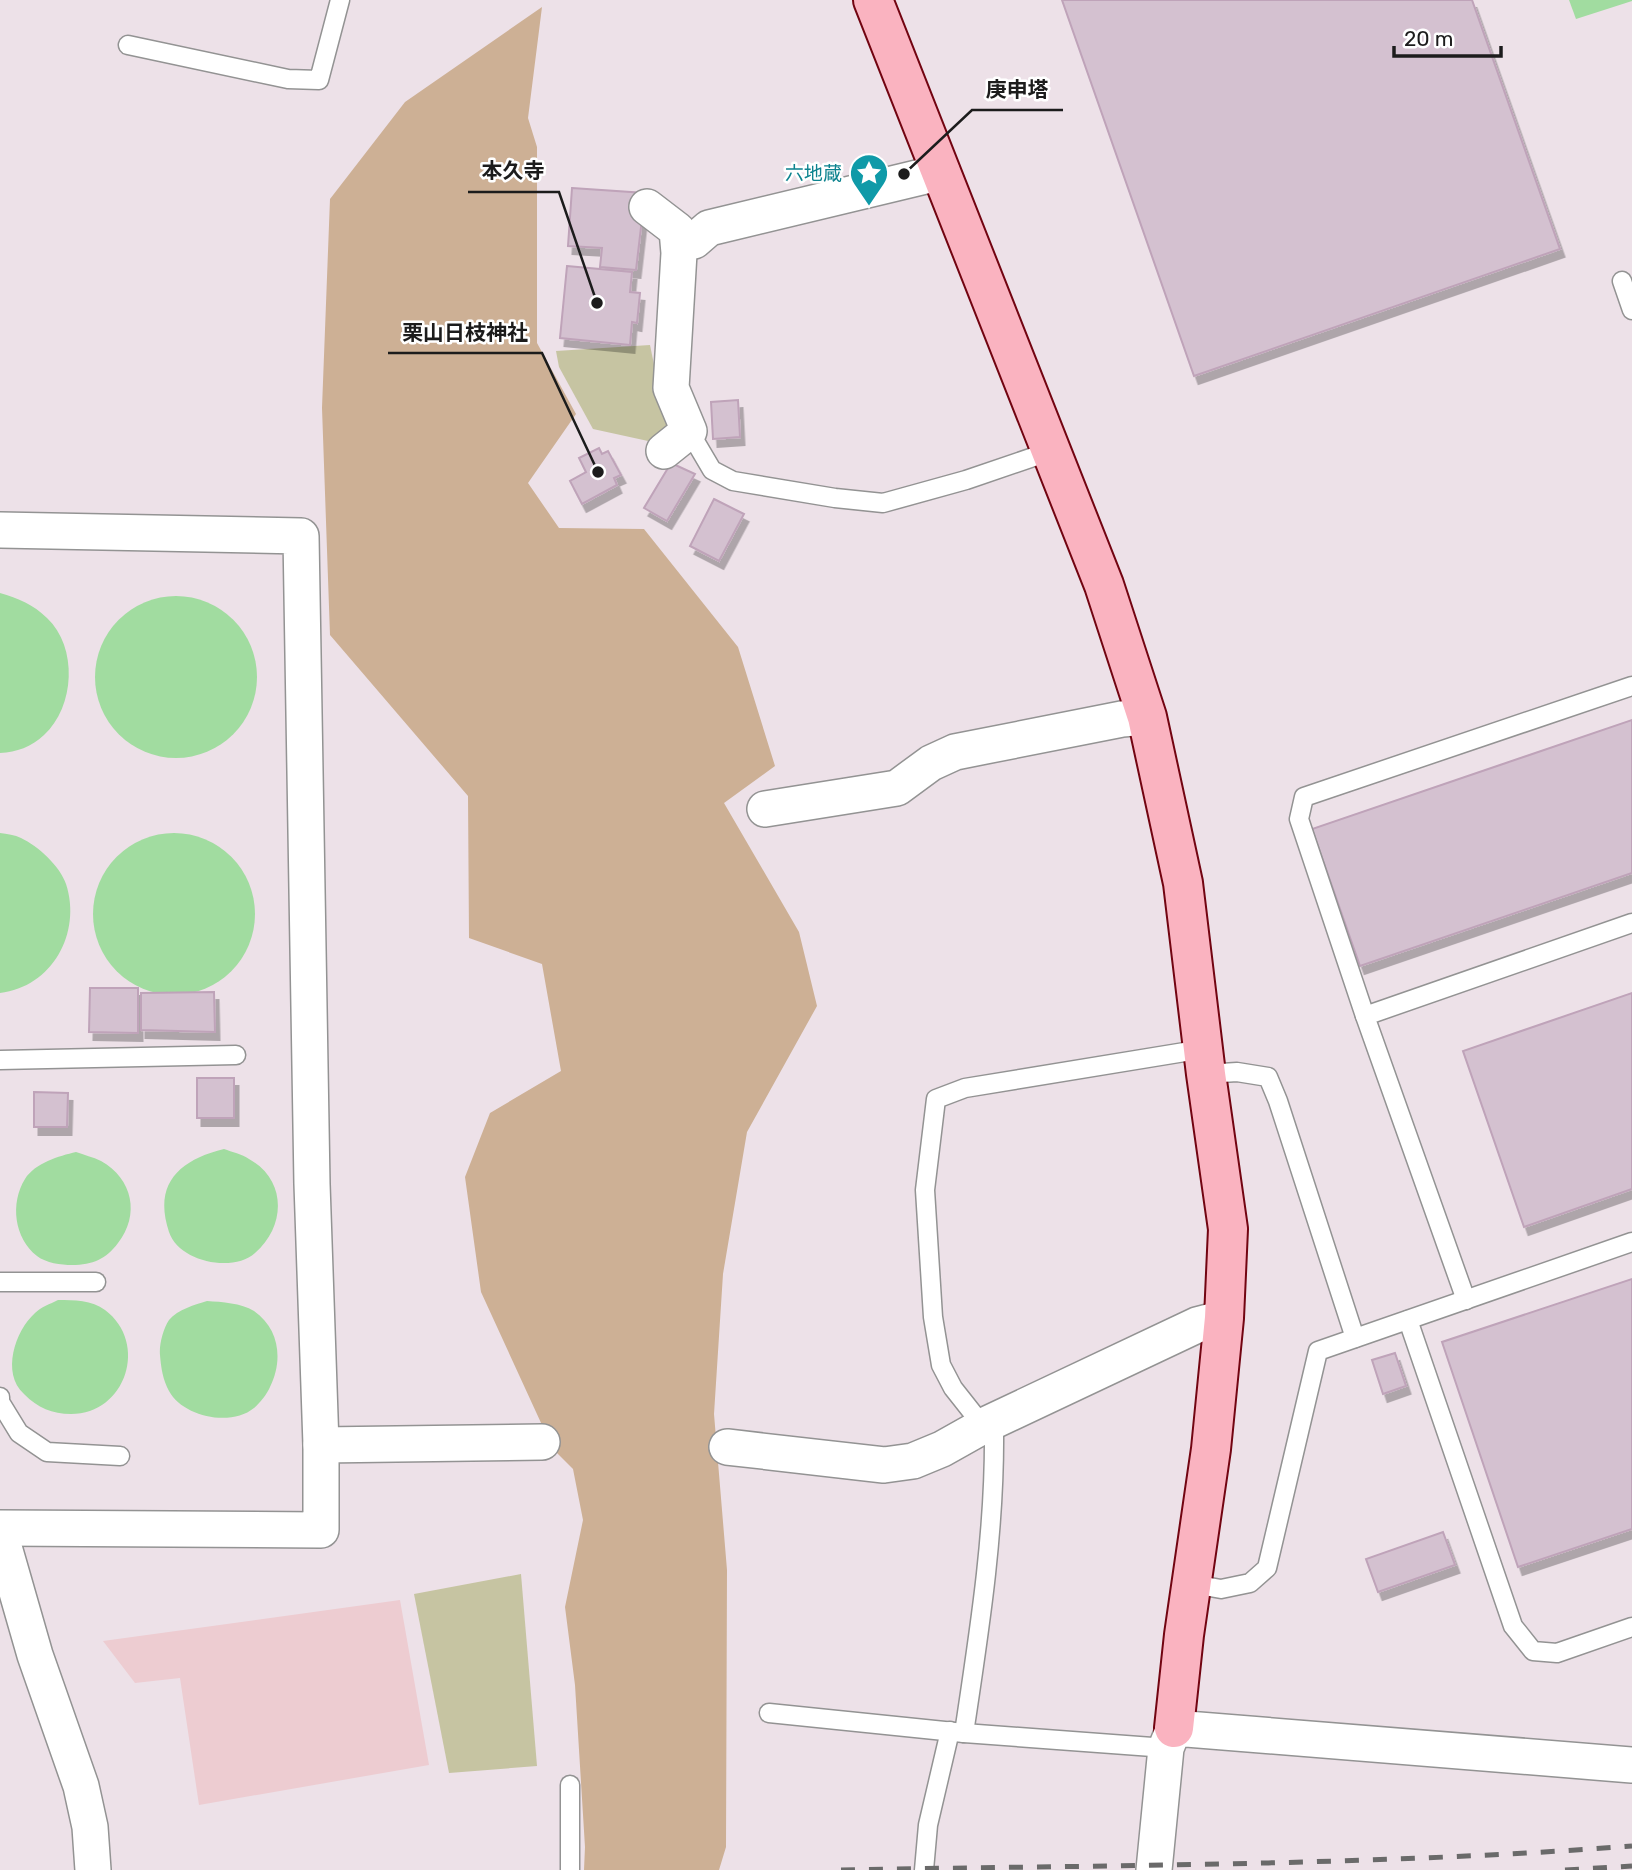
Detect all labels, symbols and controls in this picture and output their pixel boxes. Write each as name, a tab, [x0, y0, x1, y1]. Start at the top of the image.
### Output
scale bar	[1394, 14, 1501, 58]
text: 20 m	[1404, 26, 1453, 51]
callout: 庚申塔	[972, 68, 1063, 110]
text: 庚申塔	[986, 77, 1049, 102]
callout: 本久寺	[468, 150, 559, 192]
place icon: 六地蔵	[848, 152, 890, 207]
text: 本久寺	[482, 158, 545, 183]
place label: 六地蔵	[785, 162, 842, 185]
callout: 栗山日枝神社	[388, 311, 542, 353]
text: 栗山日枝神社	[402, 320, 528, 345]

